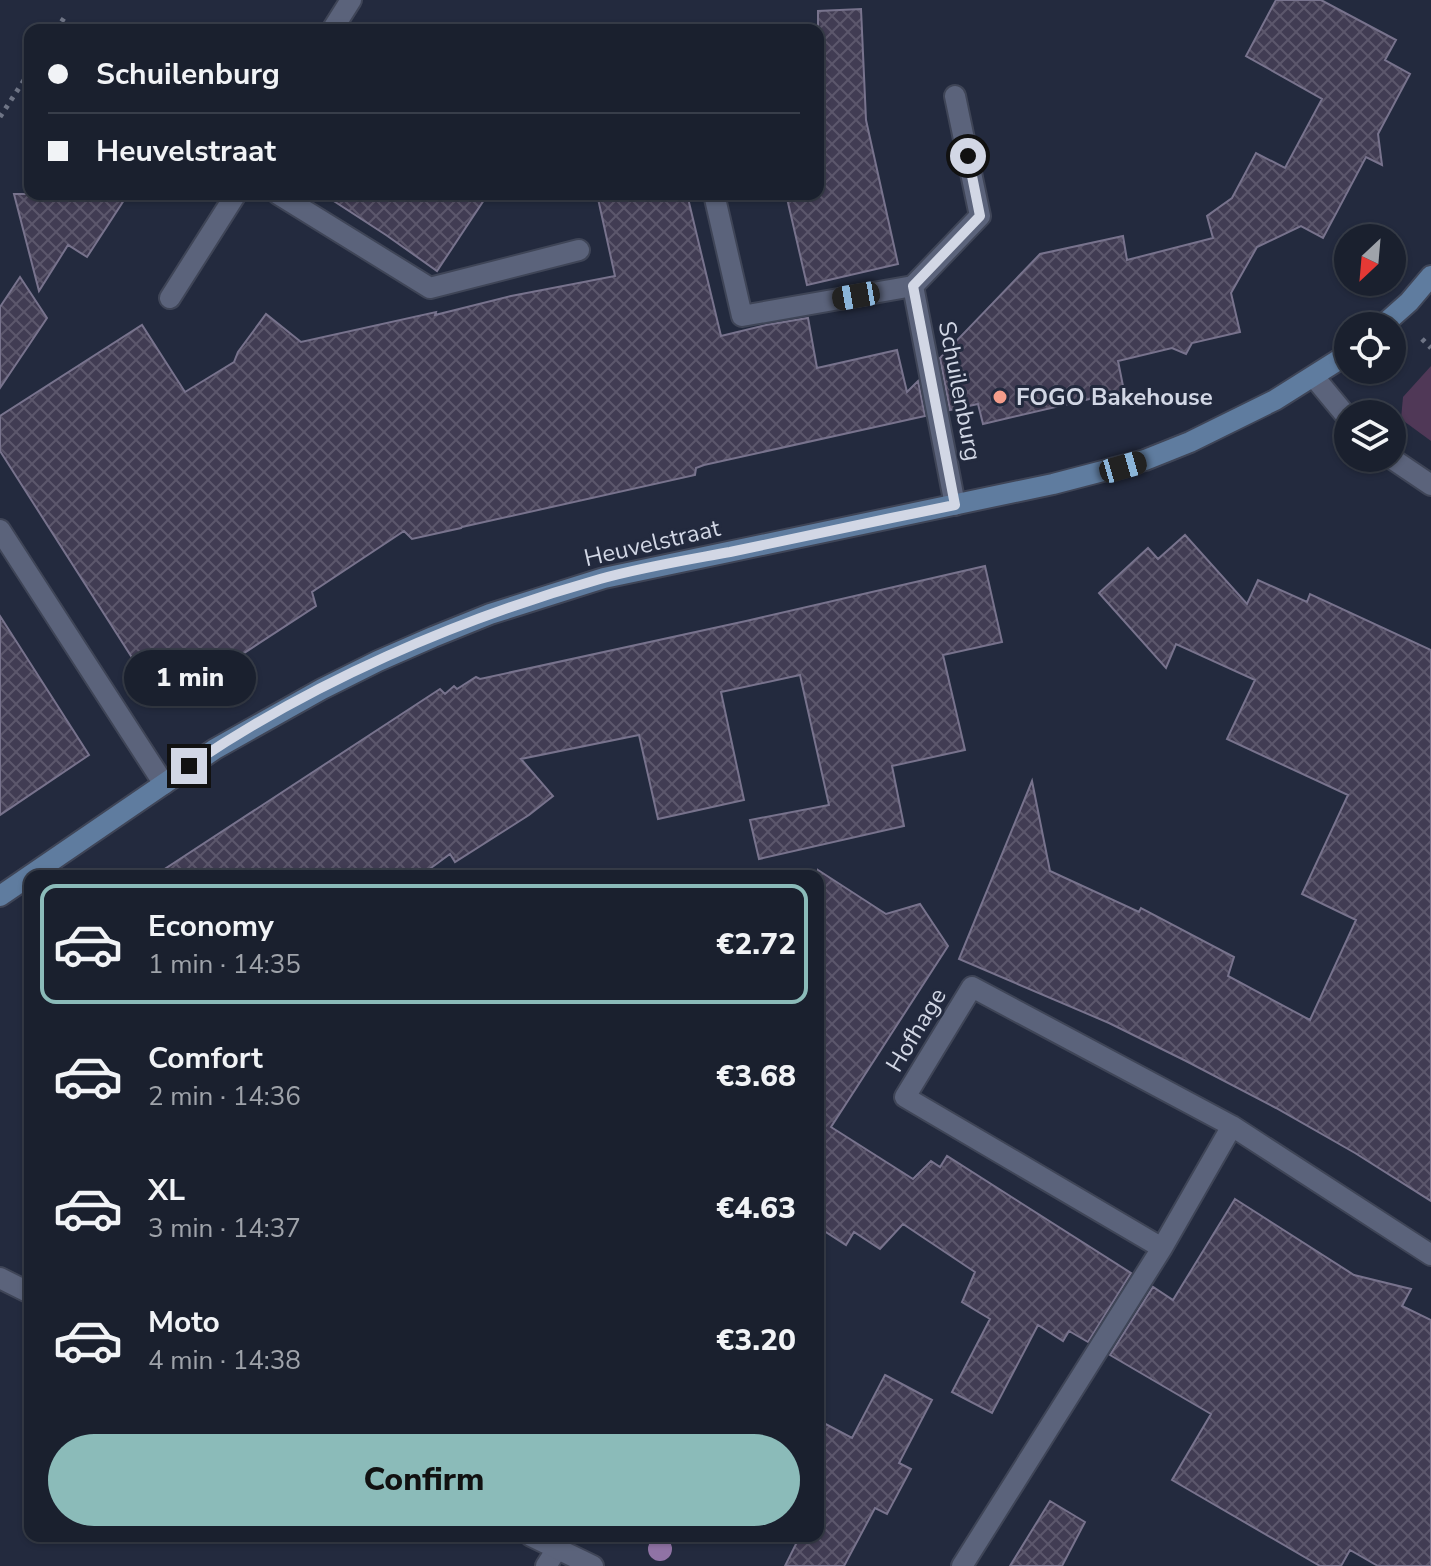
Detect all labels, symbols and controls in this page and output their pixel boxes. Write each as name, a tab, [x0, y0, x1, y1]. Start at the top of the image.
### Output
text: Schuilenburg	[96, 54, 280, 95]
text: Heuvelstraat	[96, 131, 276, 172]
route start	[950, 138, 986, 174]
north arrow	[1334, 224, 1406, 296]
map controls	[1334, 224, 1406, 472]
car	[830, 280, 882, 312]
button: locate	[1334, 312, 1406, 384]
street label: Schuilenburg	[931, 318, 989, 464]
place label: FOGO Bakehouse	[1016, 381, 1213, 413]
marker: FOGO Bakehouse	[991, 388, 1009, 406]
button: layers	[1334, 400, 1406, 472]
car	[1097, 449, 1149, 485]
street label: Heuvelstraat	[581, 512, 724, 574]
callout: 1 min	[123, 650, 255, 706]
text: 1 min	[156, 660, 224, 695]
route end	[171, 748, 207, 784]
text: Economy	[148, 906, 274, 947]
icon: car	[52, 908, 124, 980]
text: €2.72	[716, 924, 796, 965]
text: 1 min · 14:35	[148, 947, 301, 982]
street label: Hofhage	[878, 982, 954, 1078]
text: Comfort	[148, 1038, 263, 1079]
icon: car	[52, 1040, 124, 1112]
text: €3.68	[716, 1056, 796, 1097]
text: 2 min · 14:36	[148, 1079, 301, 1114]
text: XL	[148, 1170, 185, 1211]
icon: car	[52, 1172, 124, 1244]
text: €4.63	[716, 1188, 796, 1229]
text: 3 min · 14:37	[148, 1211, 301, 1246]
text: Moto	[148, 1302, 220, 1343]
icon: car	[52, 1304, 124, 1376]
text: €3.20	[716, 1320, 796, 1361]
text: 4 min · 14:38	[148, 1343, 301, 1378]
button: Confirm	[48, 1434, 800, 1526]

